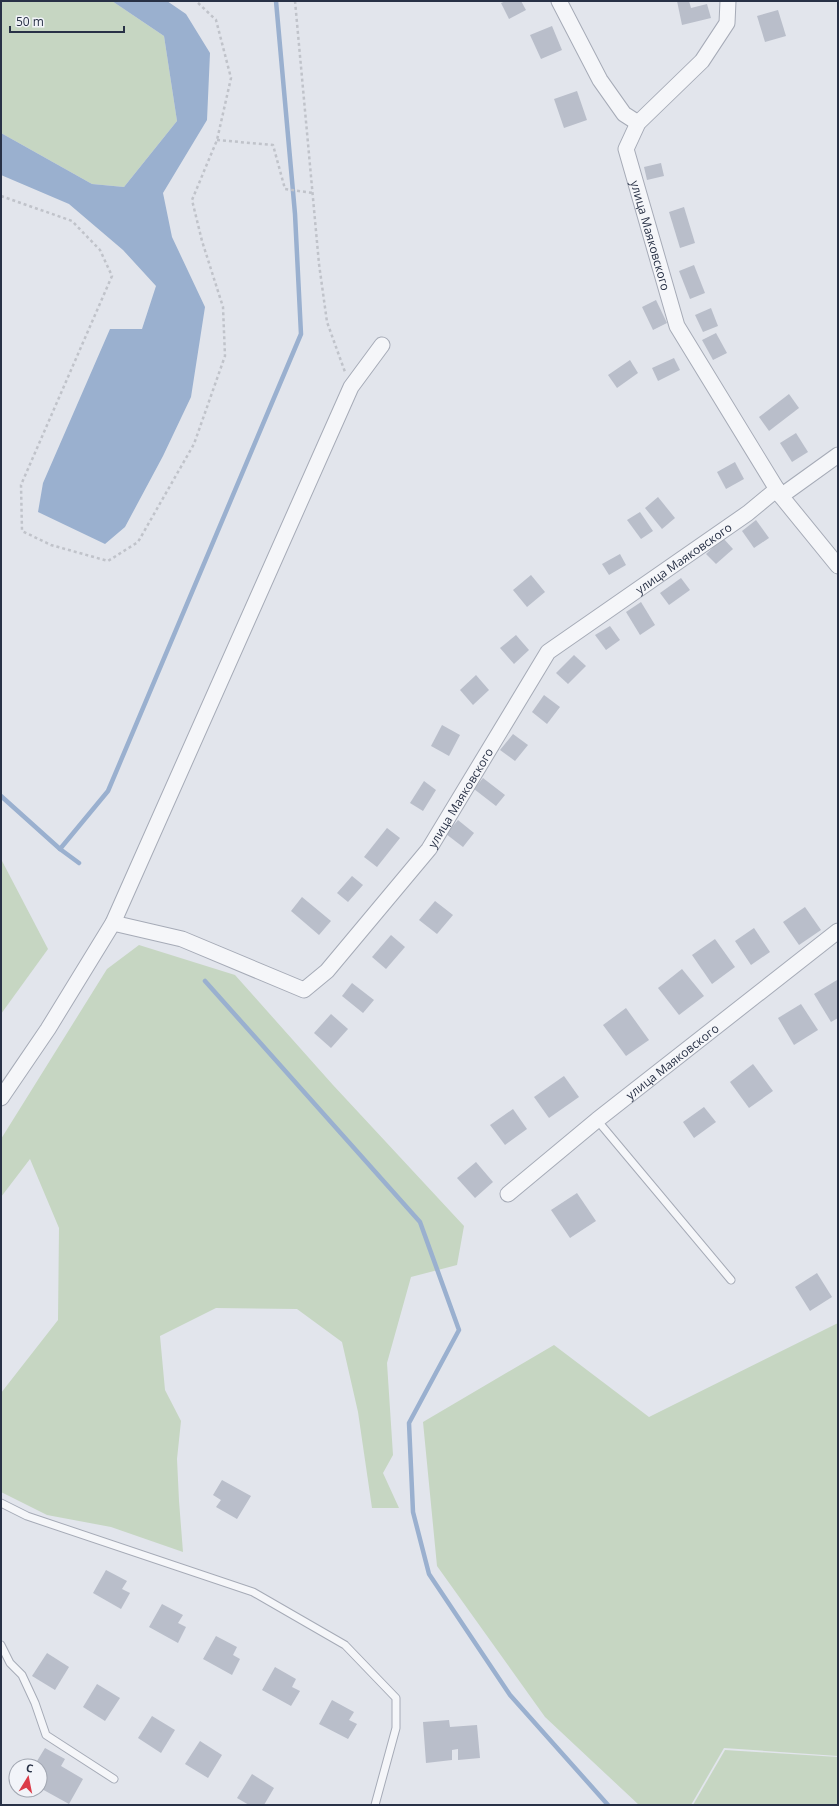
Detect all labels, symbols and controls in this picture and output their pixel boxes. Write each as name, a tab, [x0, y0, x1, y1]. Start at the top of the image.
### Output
scale bar	[10, 8, 124, 34]
text: 50 m	[16, 13, 44, 30]
street label: улица Маяковского	[627, 178, 675, 292]
street label: улица Маяковского	[632, 518, 735, 597]
street label: улица Маяковского	[423, 744, 497, 851]
street label: улица Маяковского	[622, 1019, 722, 1103]
north arrow	[8, 1758, 48, 1798]
text: С	[25, 1760, 35, 1776]

